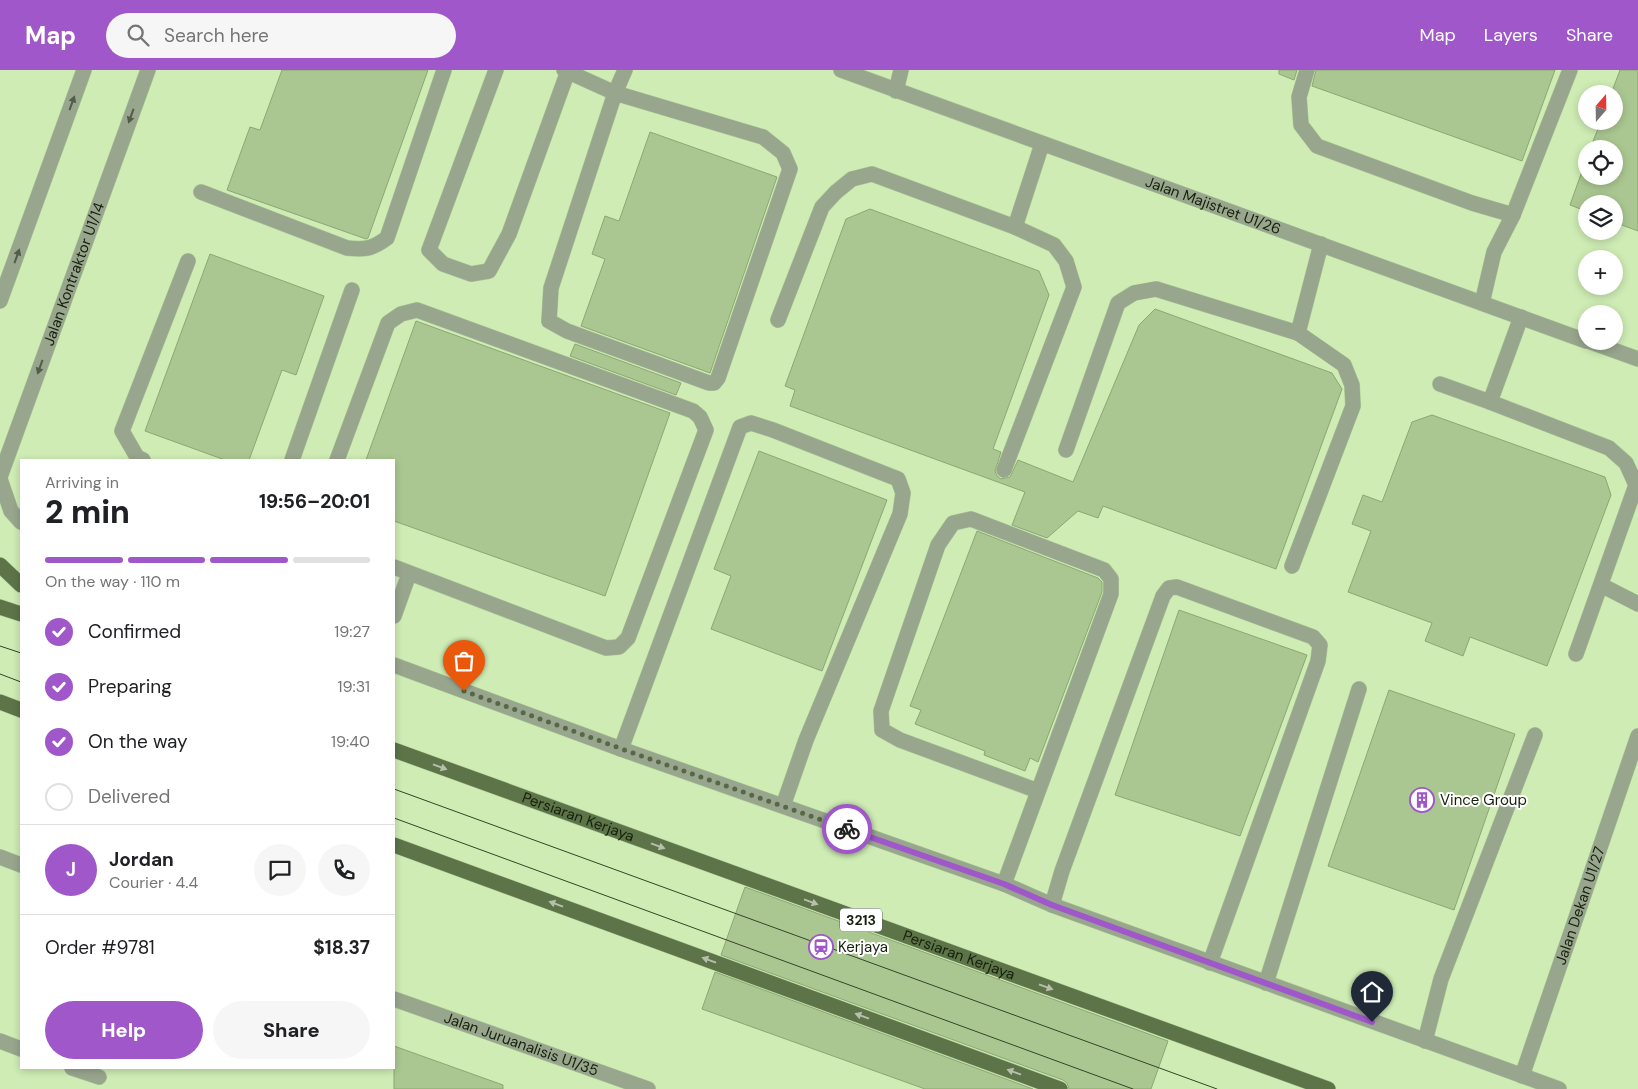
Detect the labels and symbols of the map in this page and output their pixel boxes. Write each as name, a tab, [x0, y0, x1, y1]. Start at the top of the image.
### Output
north arrow	[1578, 85, 1622, 130]
one-way arrow	[68, 95, 76, 110]
one-way arrow	[127, 109, 135, 124]
street label: Jalan Majistret U1/26	[1143, 172, 1284, 239]
street label: Jalan Kontraktor U1/14	[39, 200, 109, 348]
one-way arrow	[14, 248, 21, 263]
one-way arrow	[36, 360, 44, 375]
pin	[443, 640, 485, 691]
one-way arrow	[432, 764, 447, 771]
street label: Persiaran Kerjaya	[519, 787, 637, 846]
building icon: Vince Group	[1409, 787, 1435, 813]
place label: Vince Group	[1440, 790, 1527, 810]
courier	[822, 804, 872, 854]
one-way arrow	[651, 842, 666, 850]
street label: Jalan Dekan U1/27	[1551, 844, 1610, 967]
one-way arrow	[804, 898, 819, 906]
one-way arrow	[549, 900, 564, 907]
road number: 3213	[840, 908, 882, 932]
street label: Persiaran Kerjaya	[900, 926, 1018, 985]
station icon: Kerjaya	[808, 934, 834, 960]
place label: Kerjaya	[838, 937, 888, 957]
one-way arrow	[701, 956, 716, 964]
pin	[1351, 971, 1393, 1022]
one-way arrow	[1039, 983, 1054, 991]
street label: Jalan Juruanalisis U1/35	[441, 1008, 601, 1081]
one-way arrow	[854, 1012, 869, 1019]
one-way arrow	[1006, 1068, 1021, 1076]

